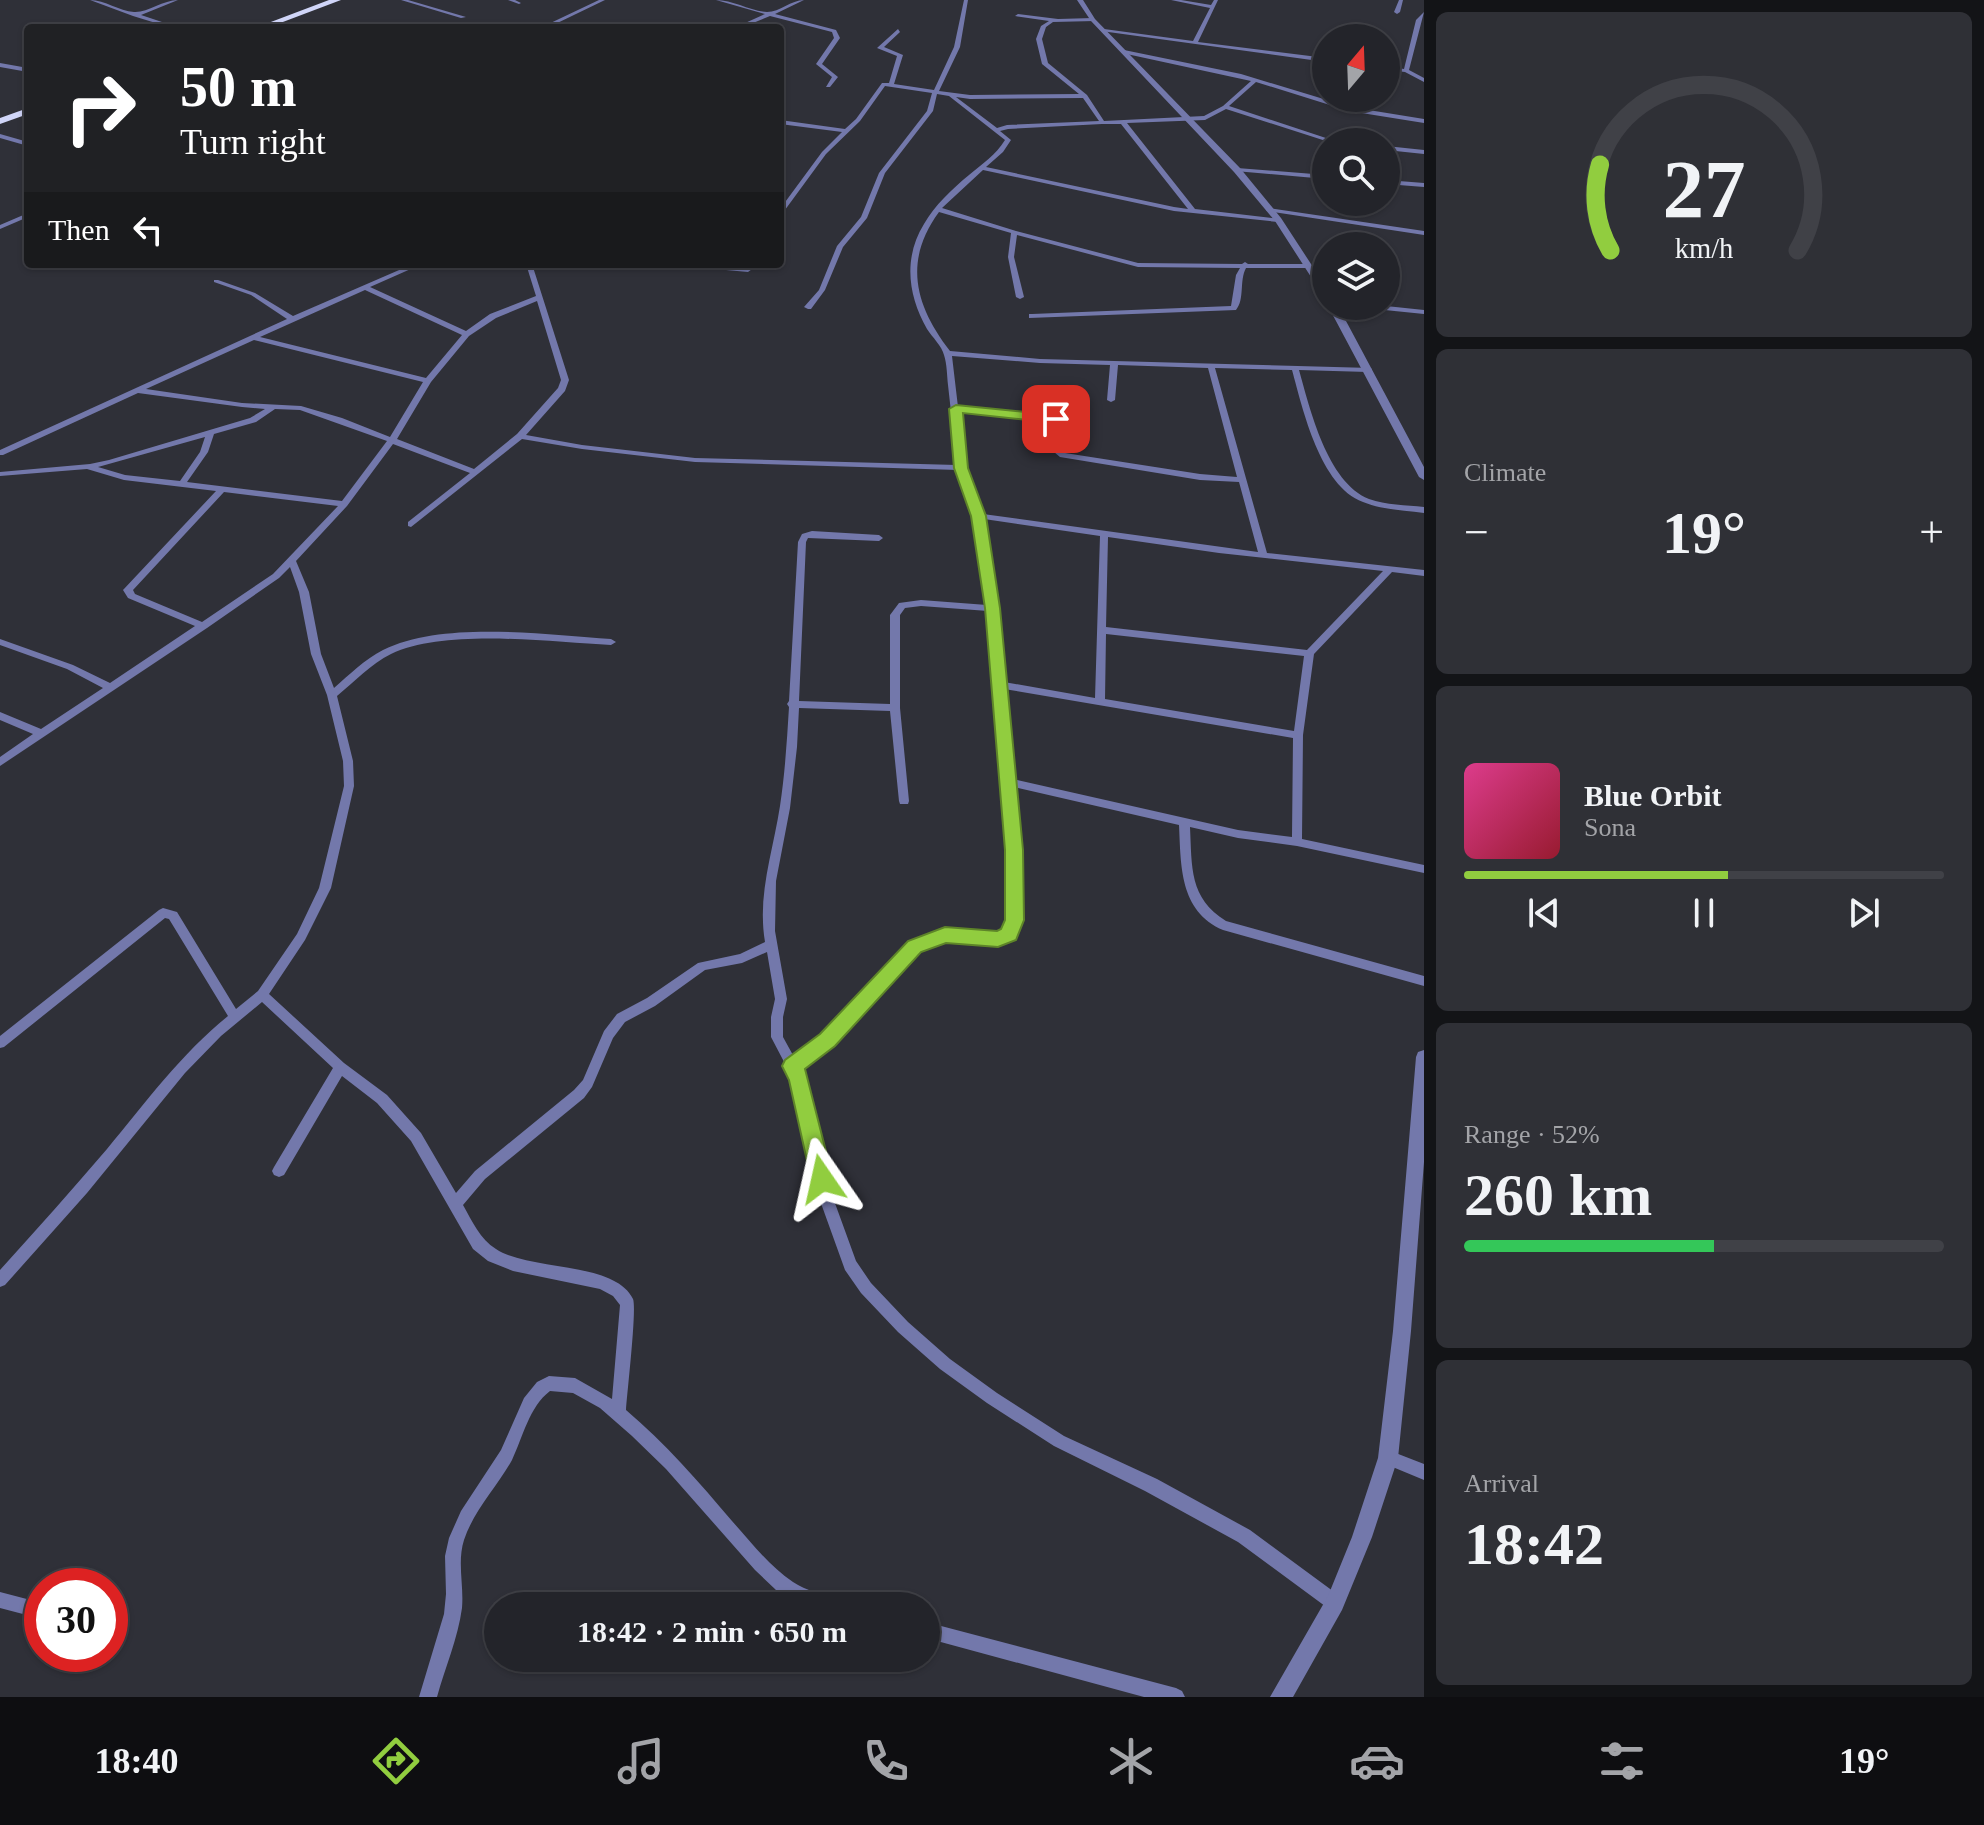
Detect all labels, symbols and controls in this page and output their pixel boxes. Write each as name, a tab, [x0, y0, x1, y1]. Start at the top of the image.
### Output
north arrow	[1312, 24, 1400, 112]
map controls	[1312, 24, 1400, 320]
icon: right	[48, 56, 152, 160]
text: 50 m	[180, 56, 297, 118]
text: Turn right	[180, 122, 326, 162]
button: search	[1312, 128, 1400, 216]
text: 27	[1662, 142, 1746, 234]
icon: left	[126, 208, 170, 252]
text: Then	[48, 213, 110, 246]
button: layers	[1312, 232, 1400, 320]
text: km/h	[1675, 233, 1733, 264]
pin	[1022, 385, 1090, 453]
icon: arrive	[1034, 397, 1078, 441]
text: Climate	[1464, 458, 1546, 487]
text: 19°	[1662, 500, 1746, 566]
text: −	[1464, 508, 1489, 557]
text: +	[1919, 508, 1944, 557]
text: Blue Orbit	[1584, 779, 1722, 812]
text: Sona	[1584, 813, 1636, 842]
icon: previous	[1522, 891, 1566, 935]
icon: pause	[1682, 891, 1726, 935]
icon: next	[1842, 891, 1886, 935]
text: Range · 52%	[1464, 1120, 1600, 1149]
position arrow	[780, 1137, 864, 1221]
text: 260 km	[1464, 1162, 1652, 1228]
text: Arrival	[1464, 1469, 1539, 1498]
text: 18:42	[1464, 1511, 1604, 1577]
speed limit sign: 30	[24, 1568, 128, 1672]
text: 18:42 · 2 min · 650 m	[577, 1615, 847, 1648]
icon: directions	[368, 1733, 424, 1789]
icon: music	[613, 1733, 669, 1789]
icon: phone	[858, 1733, 914, 1789]
icon: climate	[1103, 1733, 1159, 1789]
icon: car	[1349, 1733, 1405, 1789]
icon: filters	[1594, 1733, 1650, 1789]
text: 18:40	[95, 1741, 179, 1781]
text: 19°	[1839, 1741, 1889, 1781]

